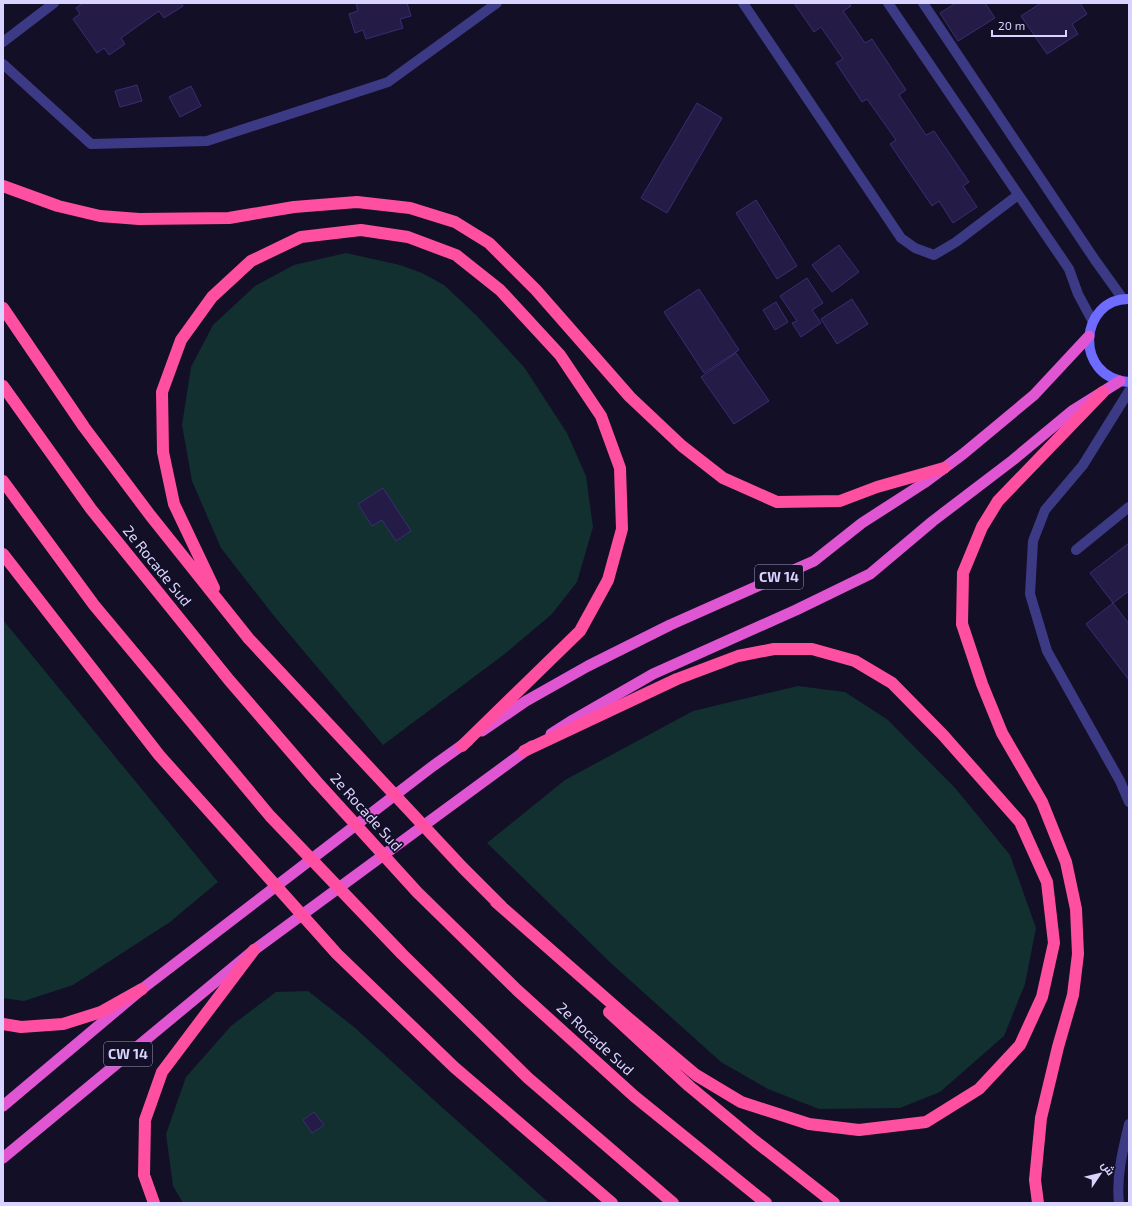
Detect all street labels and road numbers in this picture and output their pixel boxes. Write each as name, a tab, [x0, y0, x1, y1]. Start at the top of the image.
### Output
street label: 2e Rocade Sud	[120, 521, 196, 609]
road number: CW 14	[755, 565, 803, 589]
street label: 2e Rocade Sud	[327, 769, 406, 854]
street label: 2e Rocade Sud	[553, 998, 638, 1078]
road number: CW 14	[104, 1042, 152, 1066]

